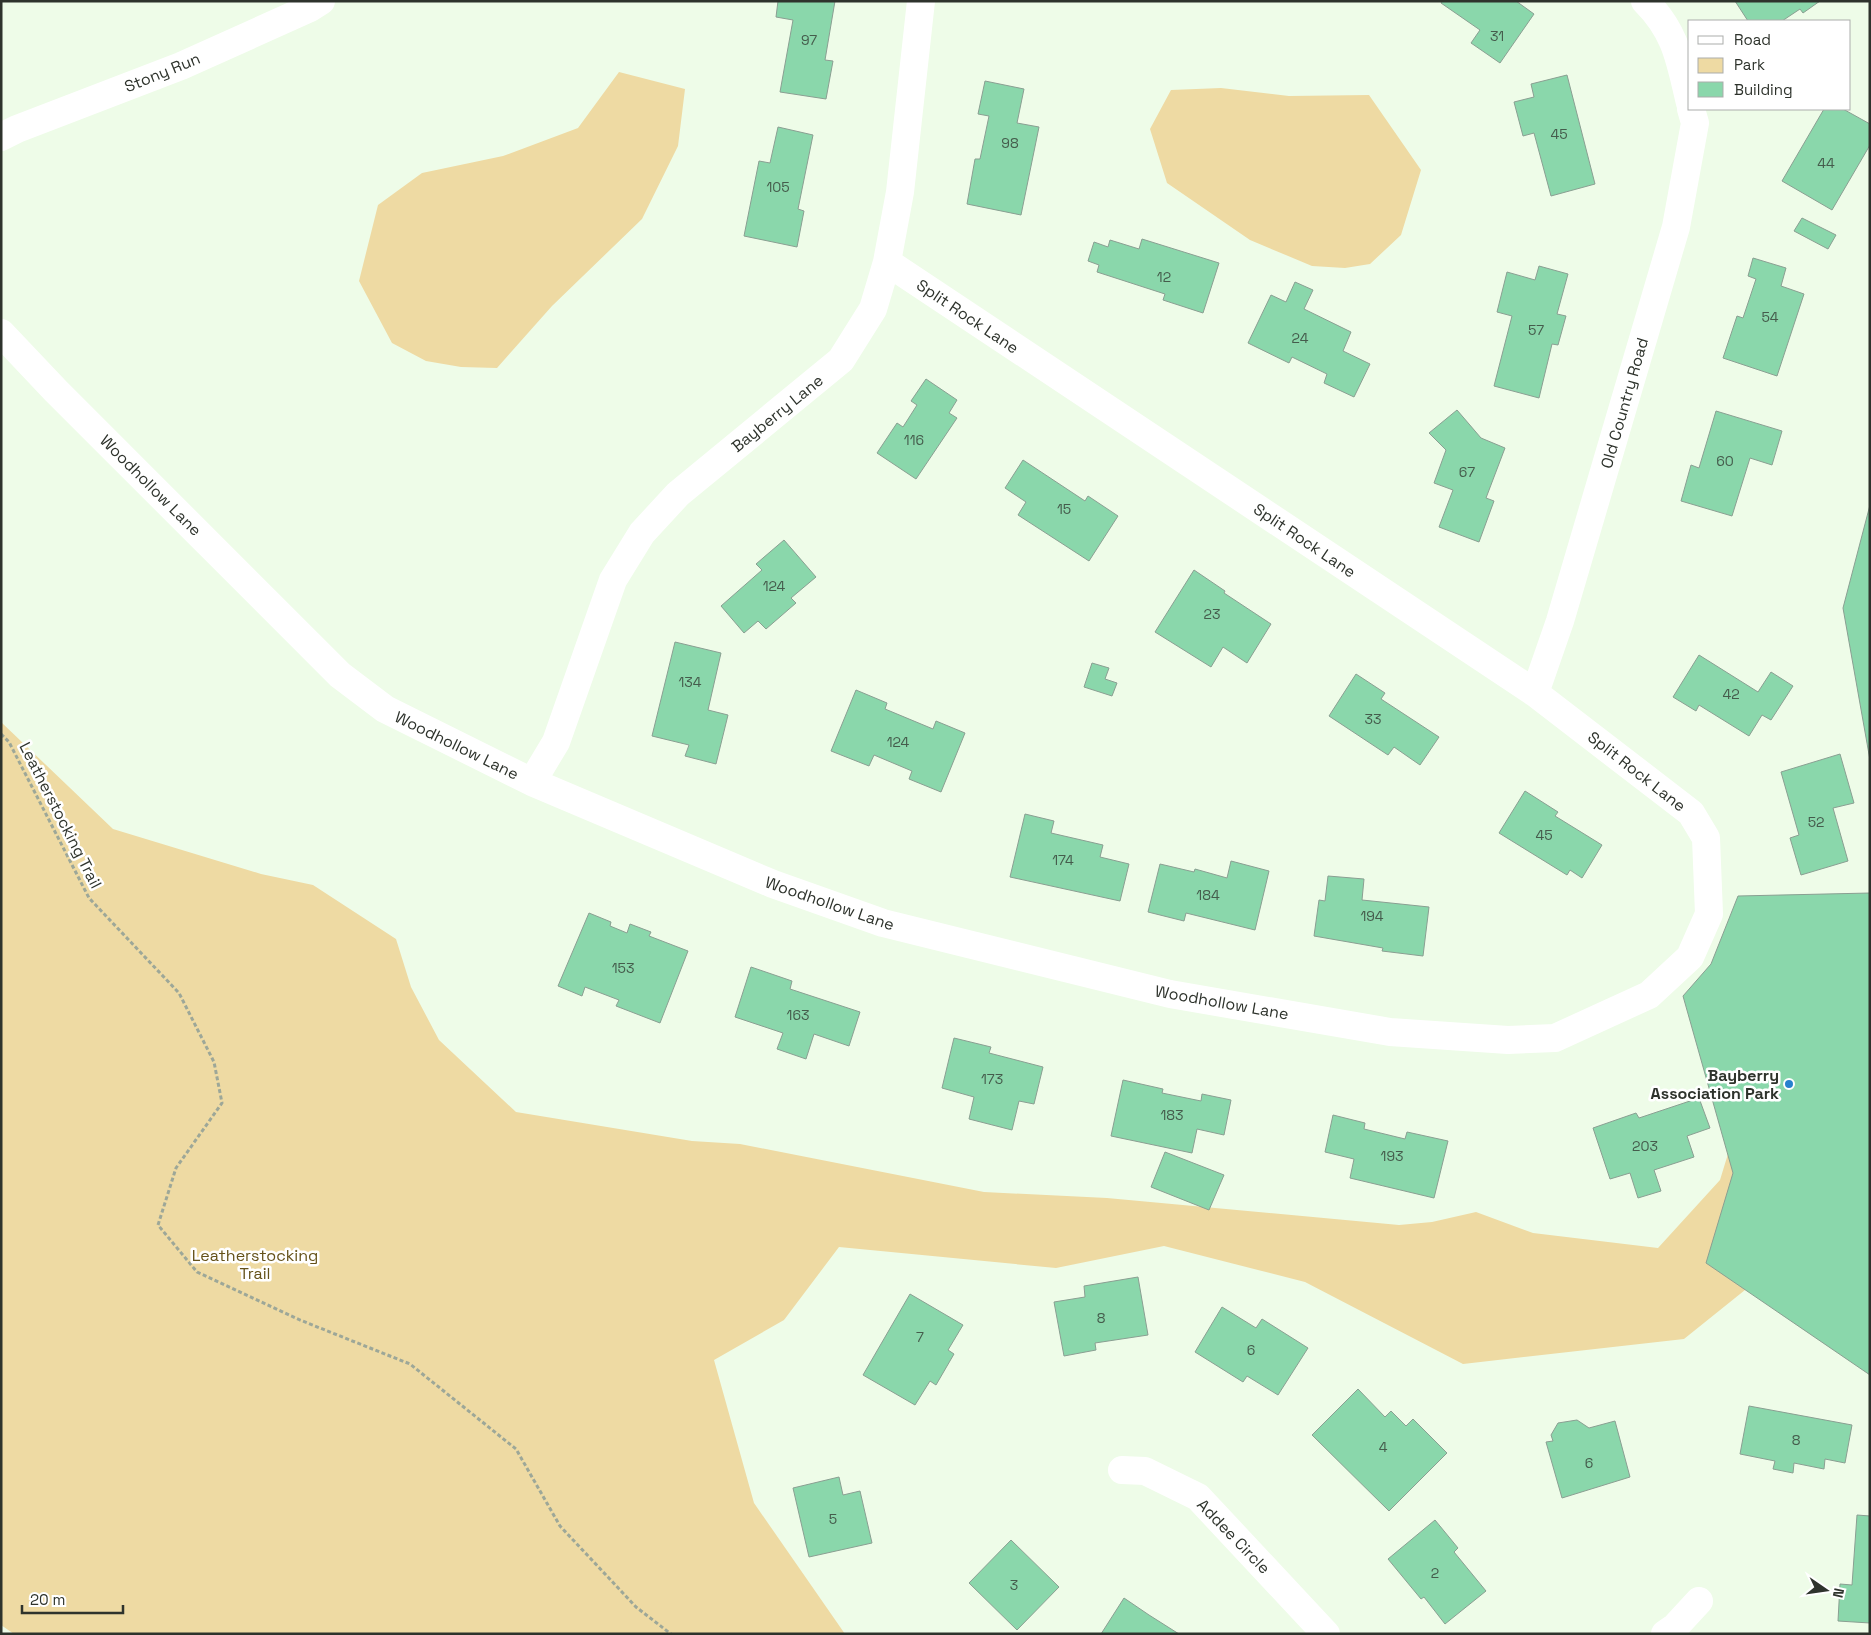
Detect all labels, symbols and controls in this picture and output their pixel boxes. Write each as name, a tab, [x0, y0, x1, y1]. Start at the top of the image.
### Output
legend	[1688, 20, 1851, 110]
house number: 31	[1490, 27, 1504, 45]
text: Road	[1734, 30, 1771, 49]
house number: 97	[801, 31, 817, 49]
street label: Stony Run	[121, 48, 203, 97]
text: Park	[1734, 55, 1765, 74]
text: Building	[1734, 80, 1793, 99]
house number: 45	[1550, 125, 1568, 143]
house number: 98	[1001, 134, 1019, 152]
house number: 44	[1817, 154, 1835, 172]
house number: 105	[766, 178, 790, 196]
house number: 12	[1157, 268, 1171, 286]
street label: Split Rock Lane	[913, 274, 1023, 358]
house number: 54	[1761, 308, 1779, 326]
house number: 57	[1528, 321, 1544, 339]
house number: 24	[1292, 329, 1309, 347]
street label: Old Country Road	[1596, 335, 1653, 471]
street label: Bayberry Lane	[727, 370, 828, 457]
street label: Woodhollow Lane	[95, 430, 206, 541]
house number: 116	[904, 431, 924, 449]
house number: 60	[1716, 452, 1734, 470]
house number: 67	[1459, 463, 1475, 481]
street label: Split Rock Lane	[1250, 498, 1360, 582]
house number: 15	[1057, 500, 1071, 518]
house number: 124	[763, 577, 786, 595]
house number: 23	[1204, 605, 1220, 623]
house number: 134	[678, 673, 702, 691]
house number: 42	[1722, 685, 1740, 703]
street label: Woodhollow Lane	[391, 706, 522, 785]
house number: 33	[1365, 710, 1381, 728]
street label: Split Rock Lane	[1583, 727, 1690, 816]
house number: 124	[887, 733, 910, 751]
street label: Leatherstocking Trail	[15, 739, 107, 892]
house number: 52	[1808, 813, 1824, 831]
house number: 45	[1535, 826, 1553, 844]
house number: 174	[1052, 851, 1074, 869]
street label: Woodhollow Lane	[762, 872, 897, 935]
house number: 184	[1196, 886, 1220, 904]
house number: 194	[1360, 907, 1384, 925]
house number: 153	[612, 959, 634, 977]
street label: Woodhollow Lane	[1153, 980, 1290, 1025]
house number: 163	[787, 1006, 809, 1024]
place label: Bayberry Association Park	[1651, 1065, 1779, 1104]
house number: 173	[981, 1070, 1003, 1088]
marker: Bayberry Association Park	[1783, 1078, 1795, 1090]
house number: 183	[1160, 1106, 1184, 1124]
house number: 203	[1632, 1137, 1658, 1155]
house number: 193	[1381, 1147, 1403, 1165]
park label: Leatherstocking Trail	[192, 1245, 318, 1284]
house number: 8	[1097, 1309, 1106, 1327]
house number: 7	[916, 1328, 924, 1346]
house number: 6	[1247, 1341, 1255, 1359]
house number: 8	[1792, 1431, 1801, 1449]
house number: 4	[1379, 1438, 1388, 1456]
house number: 6	[1585, 1454, 1593, 1472]
street label: Addee Circle	[1193, 1494, 1275, 1578]
house number: 5	[829, 1510, 837, 1528]
house number: 2	[1431, 1564, 1439, 1582]
north arrow	[1801, 1565, 1851, 1615]
house number: 3	[1010, 1576, 1018, 1594]
scale bar	[22, 1582, 124, 1614]
text: N	[1829, 1586, 1848, 1600]
text: 20 m	[30, 1590, 65, 1609]

